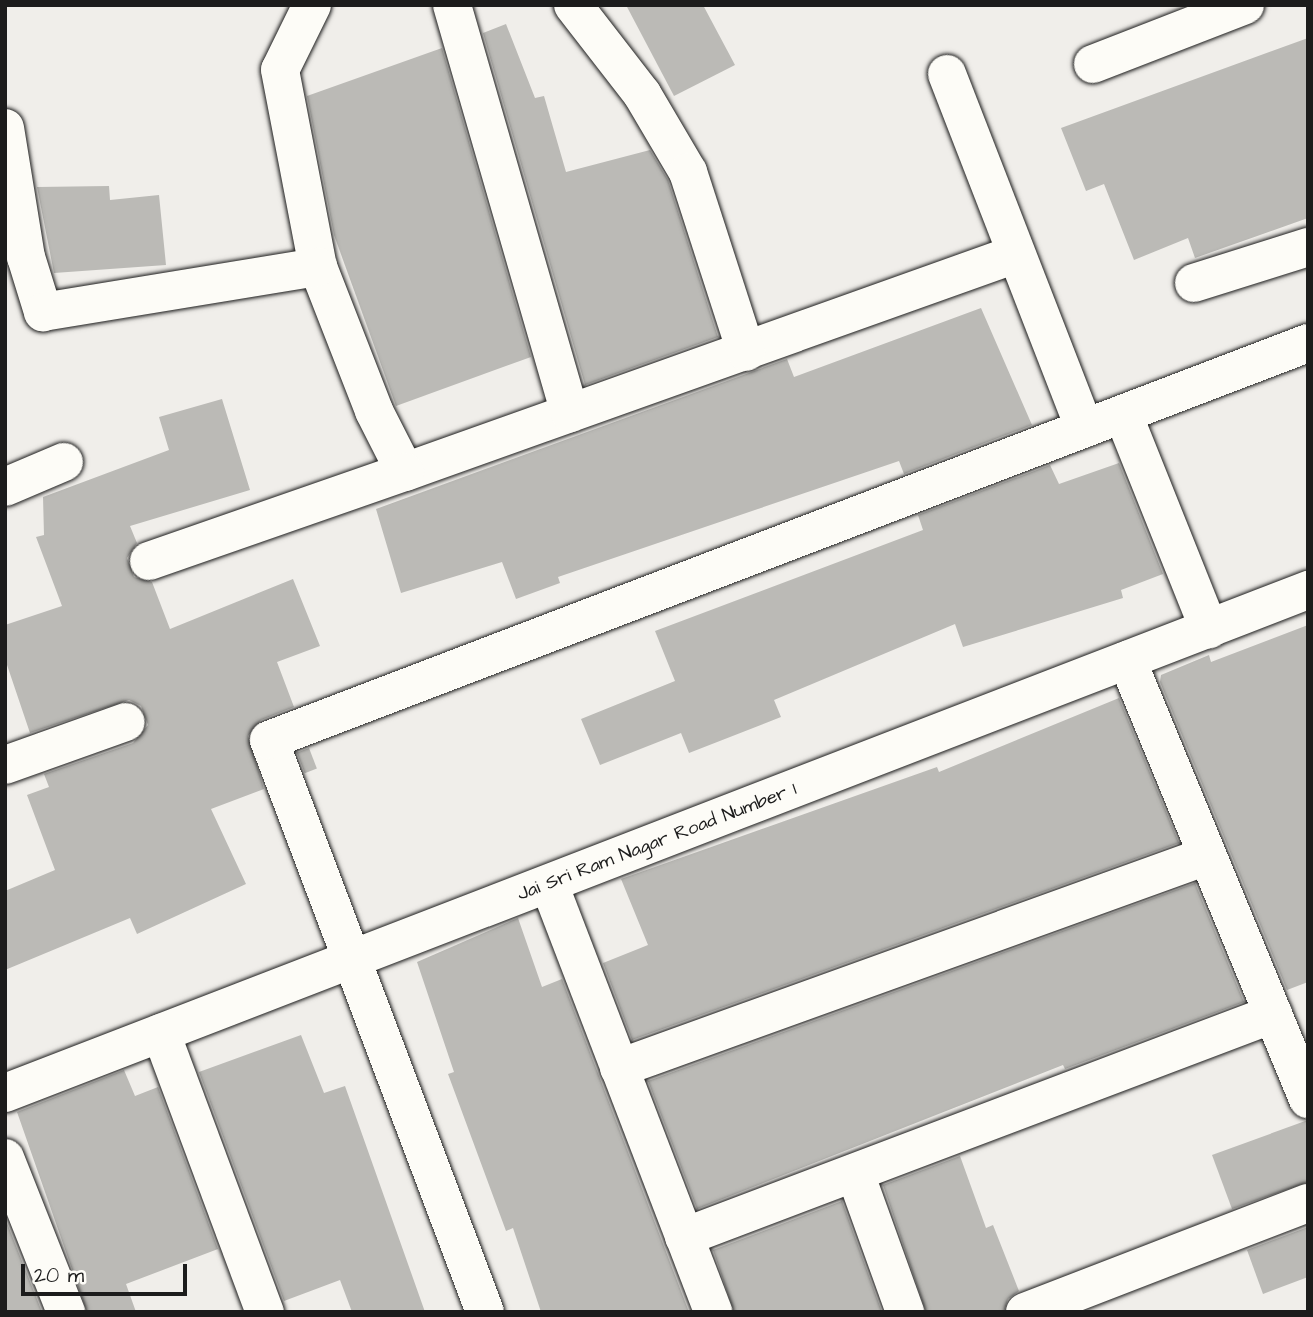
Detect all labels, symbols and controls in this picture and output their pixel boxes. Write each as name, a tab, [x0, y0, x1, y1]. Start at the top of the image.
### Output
street label: Jai Sri Ram Nagar Road Number 1	[514, 778, 800, 906]
scale bar	[24, 1250, 191, 1294]
text: 20 m	[34, 1261, 84, 1290]

